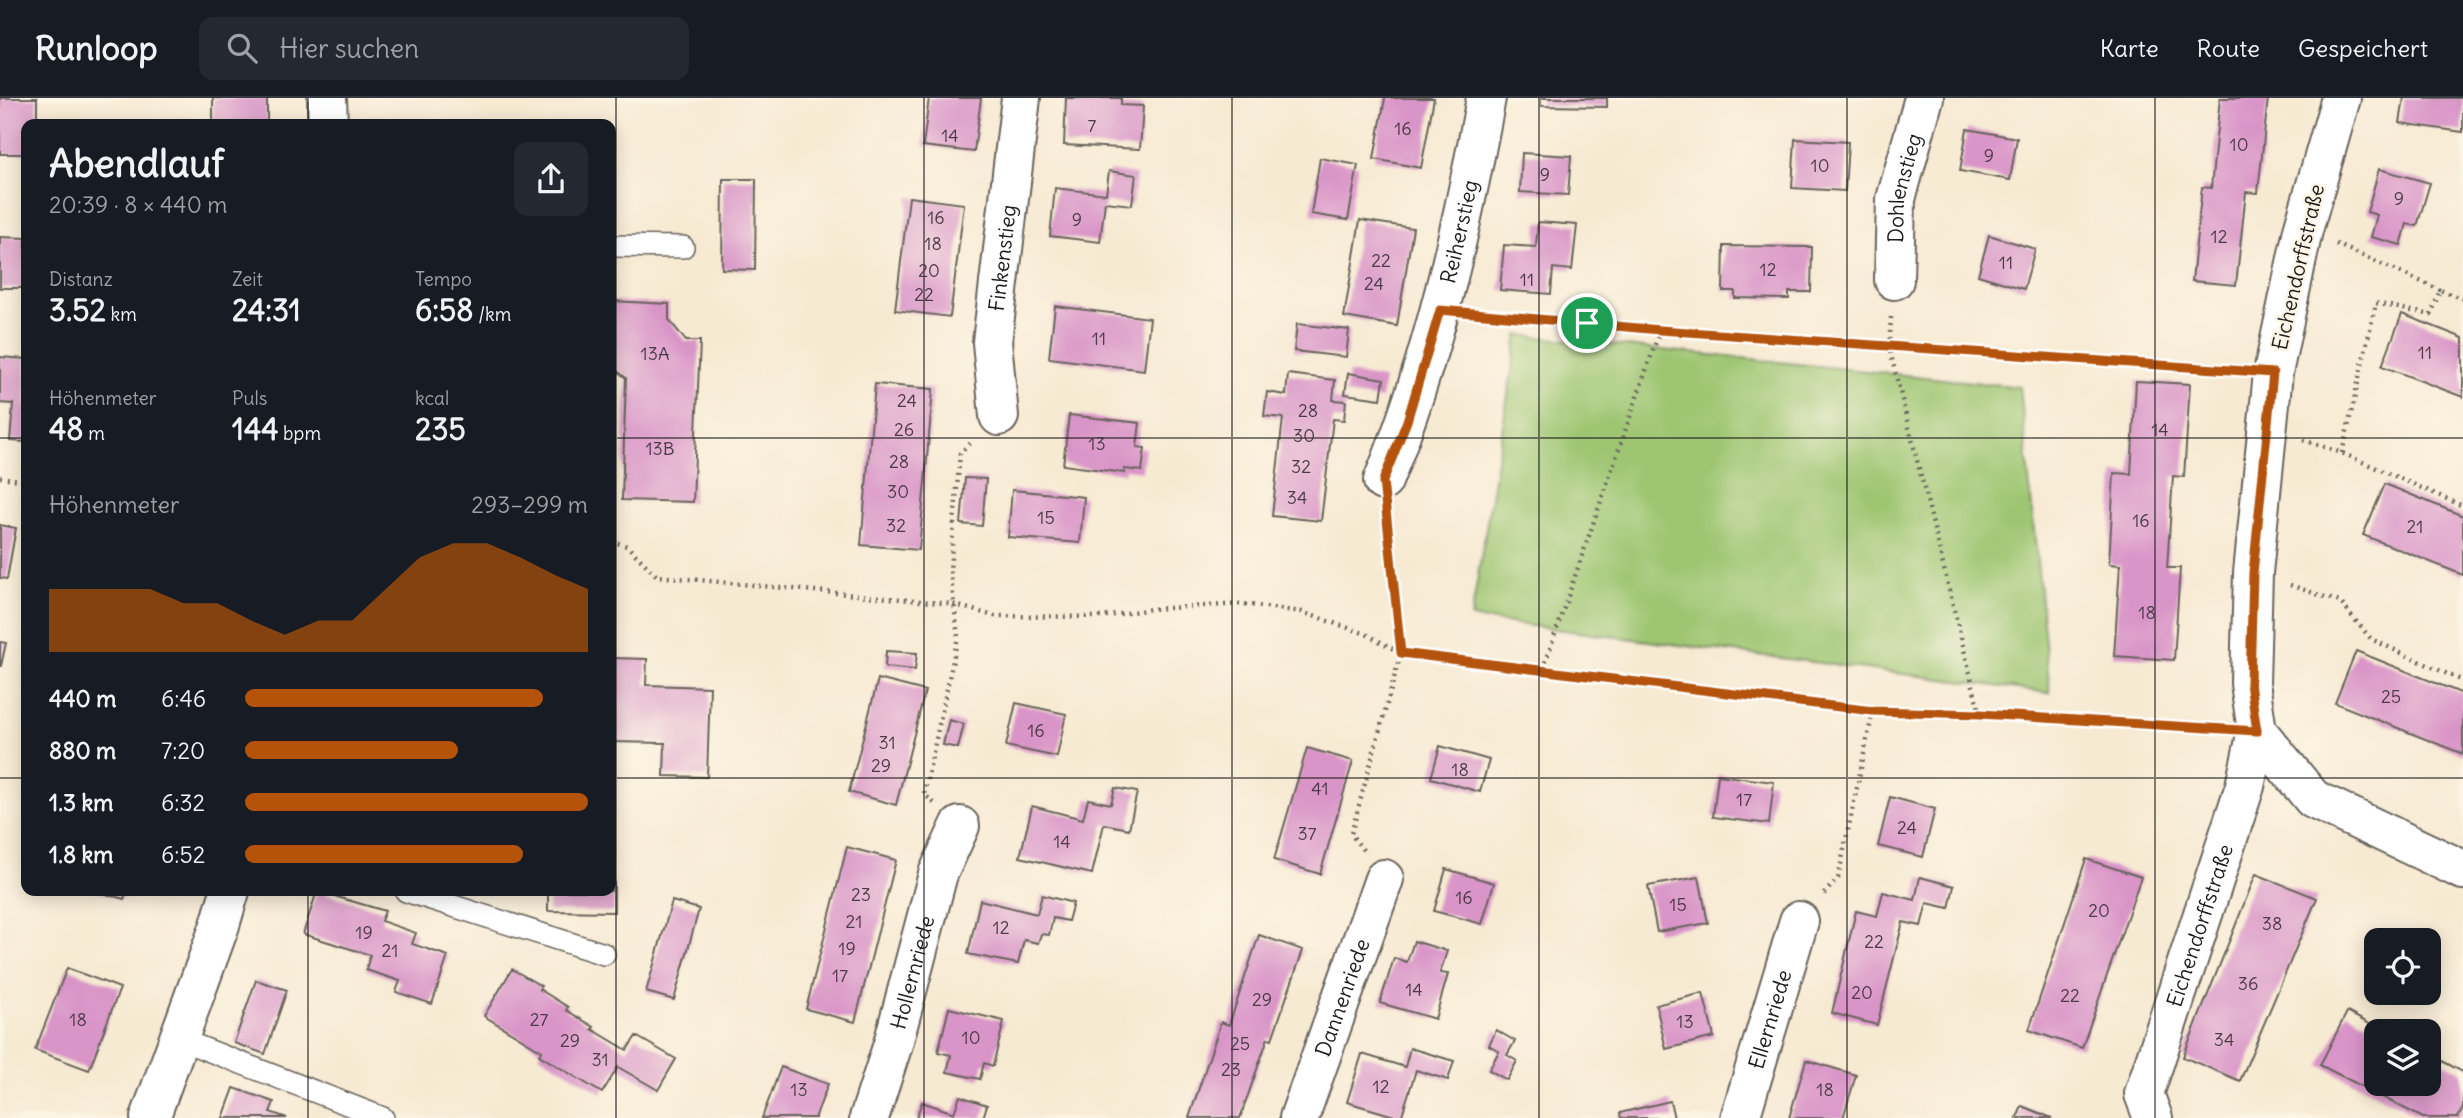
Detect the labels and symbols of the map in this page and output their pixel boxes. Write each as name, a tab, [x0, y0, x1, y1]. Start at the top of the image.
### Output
house number: 7	[1088, 114, 1097, 137]
house number: 16	[1394, 117, 1412, 140]
house number: 14	[941, 124, 959, 147]
street label: Dohlenstieg	[1881, 130, 1927, 243]
house number: 10	[2230, 133, 2249, 156]
house number: 9	[1984, 144, 1994, 167]
house number: 10	[1811, 154, 1830, 177]
house number: 9	[1540, 163, 1550, 186]
street label: Reiherstieg	[1434, 177, 1483, 286]
street label: Eichendorffstraße	[2266, 181, 2330, 353]
house number: 9	[2394, 187, 2404, 210]
street label: Finkenstieg	[982, 203, 1022, 313]
house number: 16	[927, 206, 945, 229]
house number: 9	[1072, 208, 1082, 231]
house number: 12	[2210, 225, 2228, 248]
house number: 18	[924, 232, 942, 255]
house number: 22	[1371, 249, 1391, 272]
house number: 11	[1999, 251, 2013, 274]
house number: 12	[1759, 258, 1777, 281]
house number: 20	[918, 259, 940, 282]
house number: 11	[1520, 268, 1534, 291]
house number: 24	[1364, 272, 1384, 295]
house number: 22	[914, 283, 934, 306]
pin	[1557, 293, 1617, 353]
house number: 11	[1092, 327, 1106, 350]
house number: 11	[2418, 341, 2432, 364]
house number: 13A	[641, 342, 669, 365]
house number: 24	[897, 389, 917, 412]
house number: 28	[1298, 399, 1318, 422]
house number: 26	[894, 418, 914, 441]
house number: 14	[2151, 418, 2169, 441]
house number: 30	[1293, 424, 1315, 447]
house number: 13	[1088, 432, 1106, 455]
house number: 13B	[645, 437, 675, 460]
house number: 28	[889, 450, 909, 473]
house number: 32	[1291, 455, 1311, 478]
house number: 30	[887, 480, 909, 503]
house number: 34	[1287, 486, 1307, 509]
house number: 15	[1037, 506, 1055, 529]
house number: 16	[2132, 509, 2150, 532]
house number: 32	[886, 514, 906, 537]
house number: 21	[2406, 515, 2424, 538]
house number: 18	[2138, 601, 2156, 624]
house number: 25	[2381, 685, 2401, 708]
house number: 16	[1027, 719, 1045, 742]
house number: 31	[878, 731, 896, 754]
house number: 29	[871, 754, 891, 777]
house number: 18	[1451, 758, 1469, 781]
house number: 41	[1311, 777, 1329, 800]
house number: 17	[1736, 788, 1752, 811]
house number: 24	[1897, 816, 1917, 839]
house number: 37	[1297, 822, 1317, 845]
house number: 14	[1053, 830, 1071, 853]
street label: Eichendorffstraße	[2160, 841, 2239, 1010]
house number: 23	[851, 883, 871, 906]
house number: 16	[1455, 886, 1473, 909]
house number: 15	[1669, 893, 1687, 916]
house number: 20	[2088, 899, 2110, 922]
house number: 21	[845, 910, 863, 933]
street label: Hollernriede	[884, 912, 940, 1032]
house number: 38	[2262, 912, 2282, 935]
house number: 12	[992, 916, 1010, 939]
house number: 19	[355, 921, 373, 944]
house number: 22	[1864, 930, 1884, 953]
street label: Dannenriede	[1309, 935, 1375, 1060]
house number: 19	[838, 937, 856, 960]
house number: 21	[381, 939, 399, 962]
house number: 17	[832, 964, 848, 987]
street label: Ellernriede	[1742, 967, 1797, 1072]
house number: 36	[2238, 972, 2258, 995]
house number: 14	[1405, 978, 1423, 1001]
house number: 20	[1851, 981, 1873, 1004]
house number: 22	[2060, 984, 2080, 1007]
house number: 29	[1252, 988, 1272, 1011]
house number: 18	[69, 1008, 87, 1031]
house number: 27	[530, 1008, 549, 1031]
house number: 13	[1676, 1010, 1694, 1033]
house number: 10	[962, 1026, 981, 1049]
house number: 34	[2214, 1028, 2234, 1051]
house number: 29	[560, 1029, 580, 1052]
house number: 25	[1230, 1032, 1250, 1055]
house number: 31	[591, 1048, 609, 1071]
house number: 23	[1221, 1058, 1241, 1081]
house number: 12	[1372, 1075, 1390, 1098]
house number: 13	[790, 1078, 808, 1101]
house number: 18	[1816, 1078, 1834, 1101]

